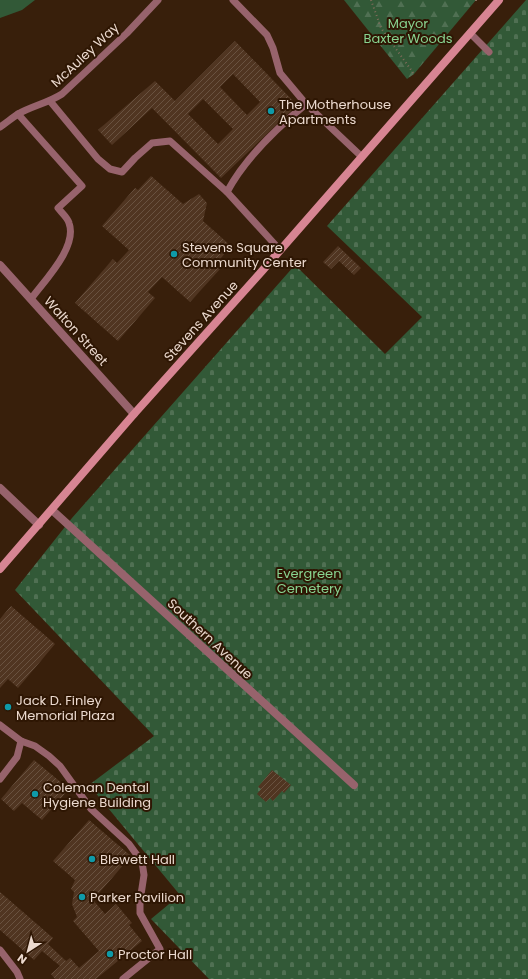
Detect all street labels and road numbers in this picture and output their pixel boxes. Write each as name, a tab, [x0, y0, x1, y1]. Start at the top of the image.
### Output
street label: McAuley Way	[47, 18, 124, 92]
street label: Stevens Avenue	[159, 276, 243, 366]
street label: Walton Street	[40, 292, 113, 370]
street label: Southern Avenue	[163, 594, 257, 684]

